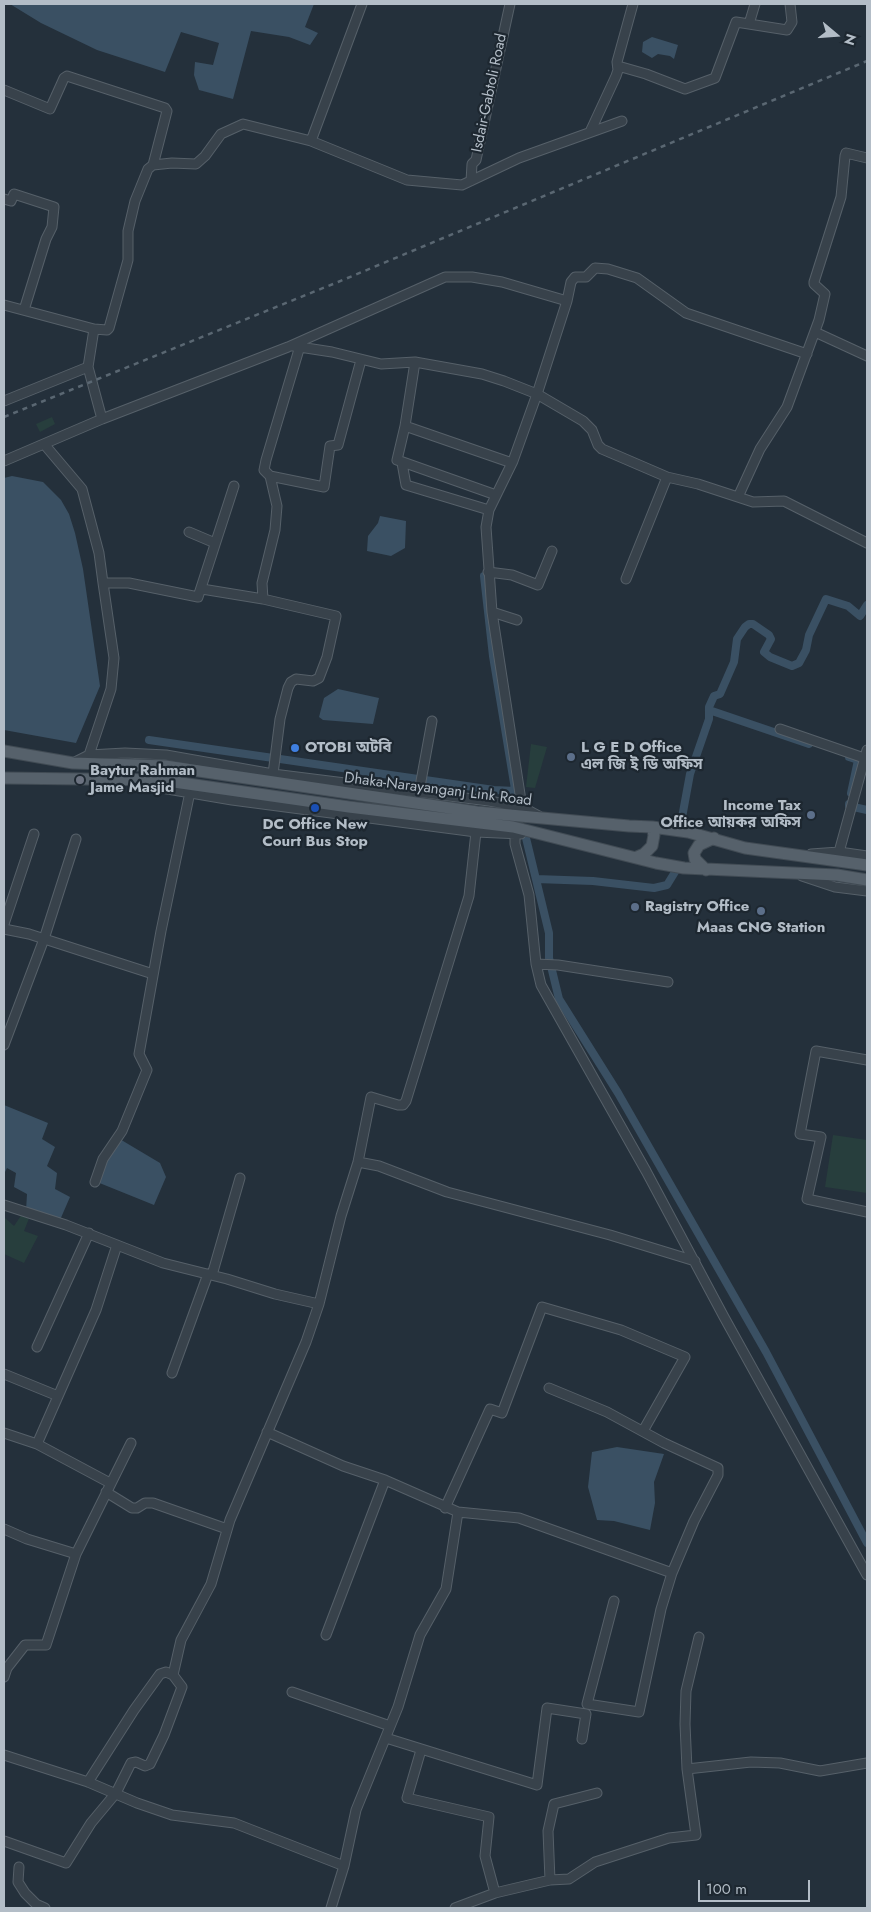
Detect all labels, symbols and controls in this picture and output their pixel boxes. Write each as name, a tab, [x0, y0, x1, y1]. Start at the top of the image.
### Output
north arrow	[811, 10, 861, 60]
text: N	[839, 31, 861, 48]
street label: Isdair-Gabtoli Road	[469, 32, 511, 154]
place label: OTOBI অটবি	[305, 739, 392, 757]
place label: L G E D Office এল জি ই ডি অফিস	[581, 739, 703, 774]
marker: OTOBI অটবি	[289, 742, 301, 754]
marker: L G E D Office এল জি ই ডি অফিস	[565, 751, 577, 763]
place label: Baytur Rahman Jame Masjid	[90, 762, 195, 797]
street label: Dhaka-Narayanganj Link Road	[343, 770, 533, 810]
marker: Baytur Rahman Jame Masjid	[74, 774, 86, 786]
place label: Income Tax Office আয়কর অফিস	[661, 797, 801, 832]
marker: DC Office New Court Bus Stop	[309, 802, 321, 814]
marker: Income Tax Office আয়কর অফিস	[805, 809, 817, 821]
place label: DC Office New Court Bus Stop	[262, 816, 368, 851]
place label: Ragistry Office	[645, 898, 749, 916]
marker: Ragistry Office	[629, 901, 641, 913]
marker: Maas CNG Station	[755, 905, 767, 917]
place label: Maas CNG Station	[697, 919, 825, 937]
scale bar	[701, 1870, 814, 1902]
text: 100 m	[706, 1878, 747, 1900]

